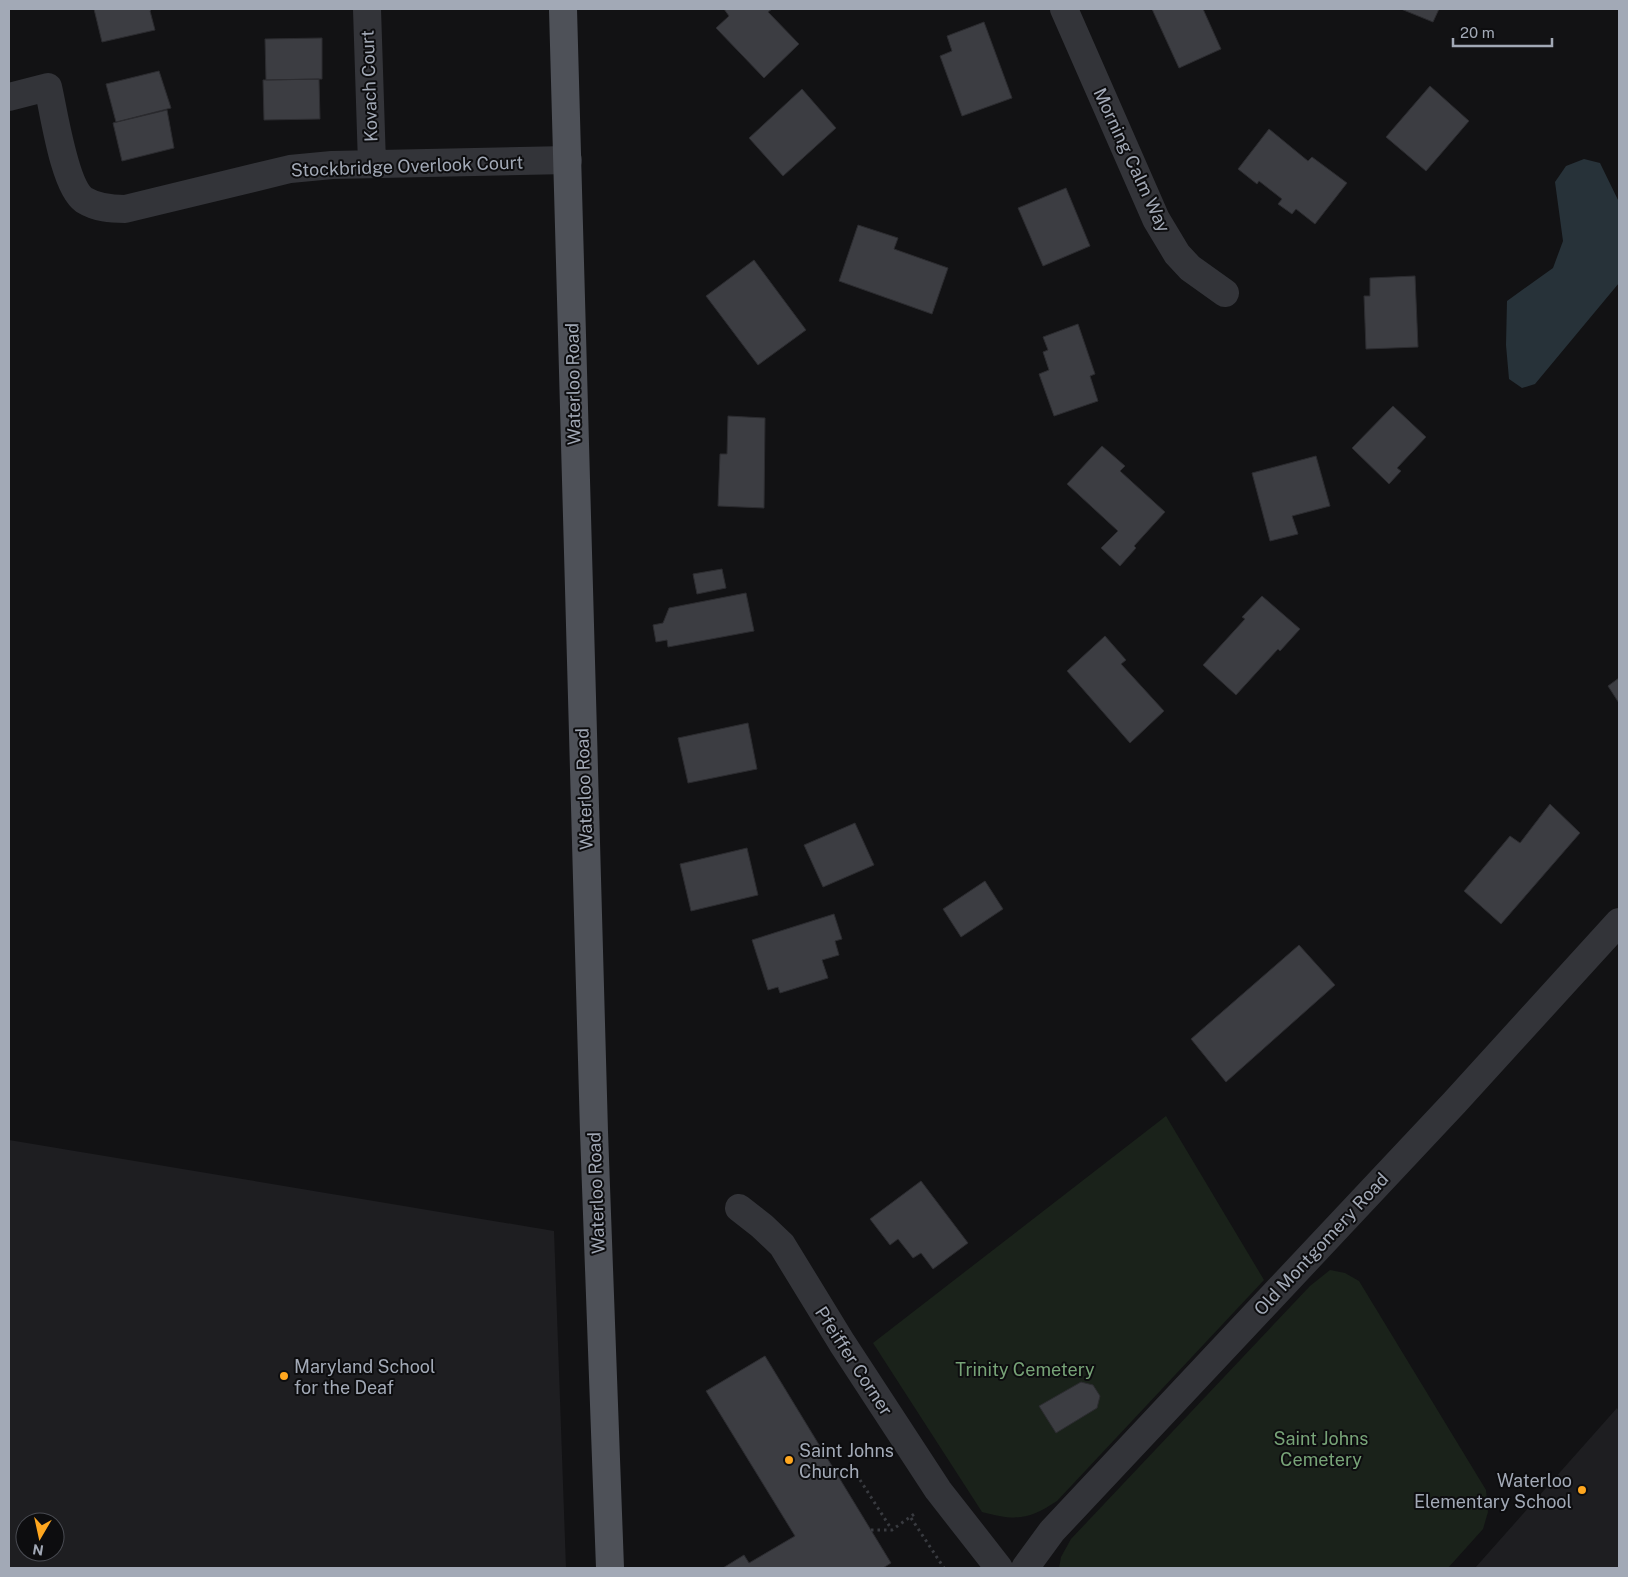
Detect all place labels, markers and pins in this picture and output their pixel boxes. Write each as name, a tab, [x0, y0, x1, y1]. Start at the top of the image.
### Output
place label: Maryland School for the Deaf	[294, 1356, 435, 1398]
marker: Maryland School for the Deaf	[278, 1370, 290, 1382]
place label: Saint Johns Church	[799, 1440, 894, 1482]
marker: Saint Johns Church	[783, 1454, 795, 1466]
place label: Waterloo Elementary School	[1414, 1470, 1572, 1512]
marker: Waterloo Elementary School	[1576, 1484, 1588, 1496]

